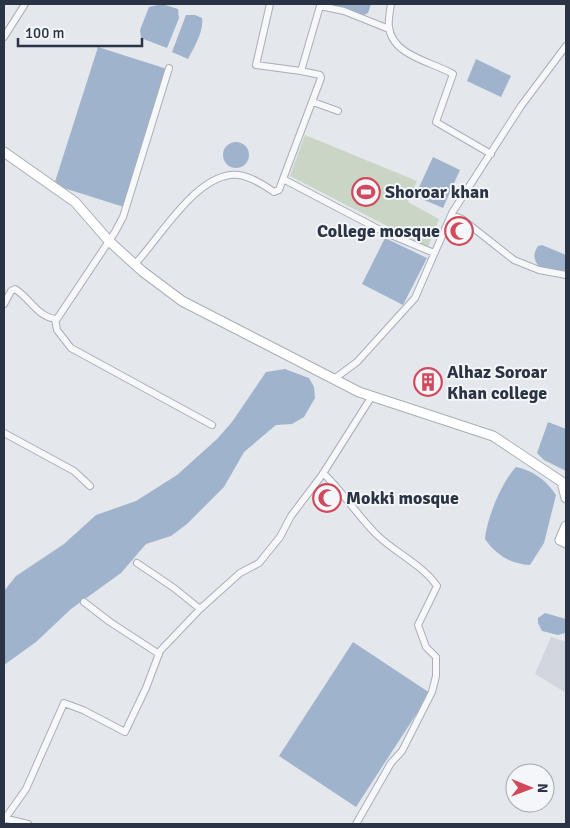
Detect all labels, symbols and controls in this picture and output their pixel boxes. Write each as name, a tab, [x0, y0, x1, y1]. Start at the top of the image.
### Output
scale bar	[18, 15, 141, 47]
text: 100 m	[25, 24, 65, 42]
sports icon: Shoroar khan	[351, 177, 381, 207]
place label: Shoroar khan	[385, 181, 489, 203]
mosque icon: College mosque	[444, 216, 474, 246]
place label: College mosque	[317, 220, 440, 242]
place label: Alhaz Soroar Khan college	[447, 361, 548, 404]
building icon: Alhaz Soroar Khan college	[413, 367, 443, 397]
mosque icon: Mokki mosque	[312, 483, 342, 513]
place label: Mokki mosque	[346, 487, 459, 509]
north arrow	[505, 763, 555, 813]
text: N	[534, 783, 551, 793]

